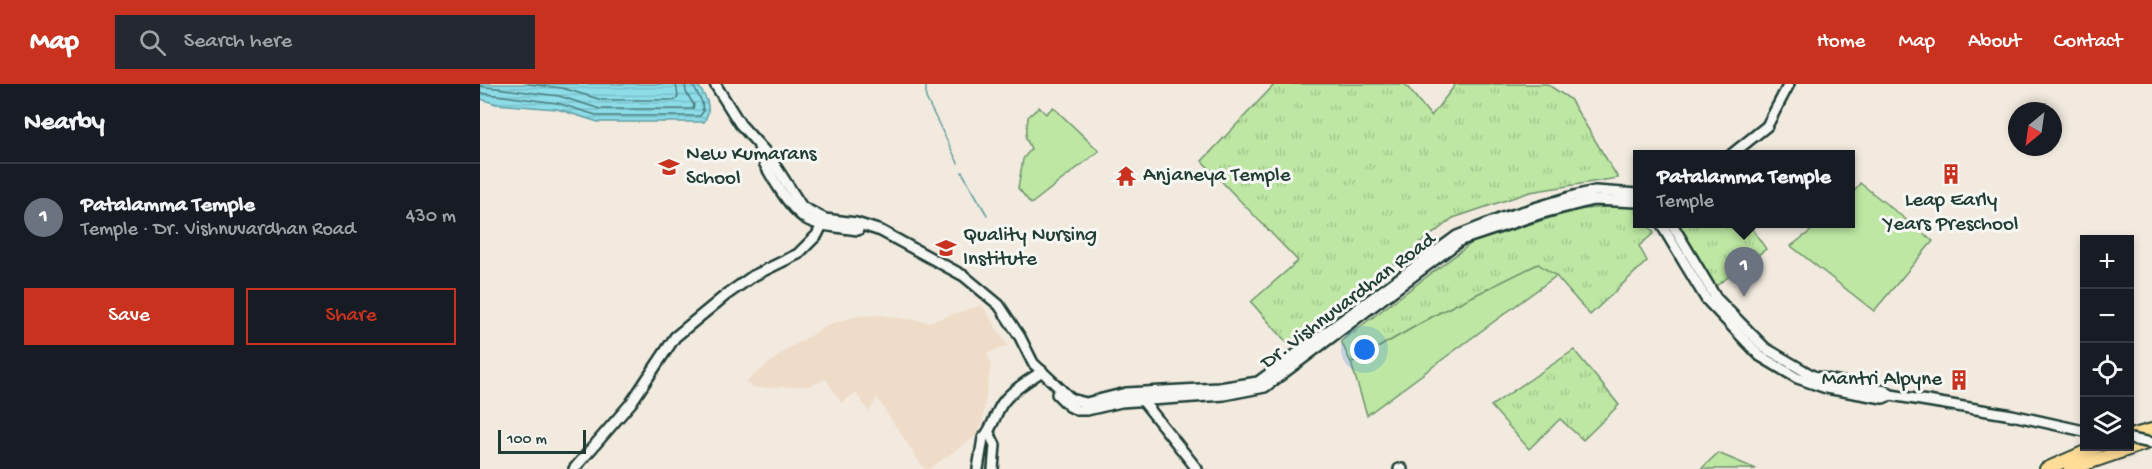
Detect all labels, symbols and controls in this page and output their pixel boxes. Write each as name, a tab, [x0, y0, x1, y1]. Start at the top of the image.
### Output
search box	[115, 15, 535, 69]
text: Map	[30, 26, 79, 59]
icon: search	[136, 26, 169, 59]
text: Search here	[184, 29, 292, 55]
text: Home	[1817, 30, 1865, 55]
text: Map	[1898, 30, 1935, 55]
text: About	[1968, 30, 2021, 55]
text: Contact	[2054, 30, 2122, 55]
north arrow	[2008, 102, 2062, 156]
text: Nearby	[24, 108, 105, 139]
place label: New Kumarans School	[686, 143, 818, 192]
popup	[1633, 150, 1855, 228]
school or university icon: New Kumarans School	[657, 155, 681, 179]
building icon: Leap Early Years Preschool	[1939, 162, 1963, 186]
temple icon: Anjaneya Temple	[1114, 164, 1138, 188]
place label: Anjaneya Temple	[1143, 164, 1292, 189]
text: Patalamma Temple	[1657, 165, 1831, 191]
place label: Leap Early Years Preschool	[1882, 189, 2018, 238]
text: Temple	[1657, 191, 1714, 214]
text: Patalamma Temple	[81, 193, 255, 219]
text: 1	[39, 206, 48, 229]
text: 430 m	[406, 206, 456, 229]
text: Temple · Dr. Vishnuvardhan Road	[81, 219, 356, 242]
place label: Quality Nursing Institute	[963, 224, 1097, 273]
street label: Dr. Vishnuvardhan Road	[1255, 227, 1443, 377]
map controls	[2080, 235, 2134, 451]
button: +	[2080, 235, 2134, 289]
school or university icon: Quality Nursing Institute	[934, 236, 958, 260]
pin: 1	[1724, 248, 1764, 297]
button: Save	[24, 288, 234, 345]
button: Share	[246, 288, 456, 345]
button: −	[2080, 289, 2134, 343]
your location	[1350, 335, 1379, 364]
button: locate	[2080, 343, 2134, 397]
place label: Mantri Alpyne	[1822, 368, 1943, 393]
building icon: Mantri Alpyne	[1947, 368, 1971, 392]
button: layers	[2080, 397, 2134, 451]
scale bar	[498, 427, 586, 454]
text: 100 m	[507, 431, 547, 450]

